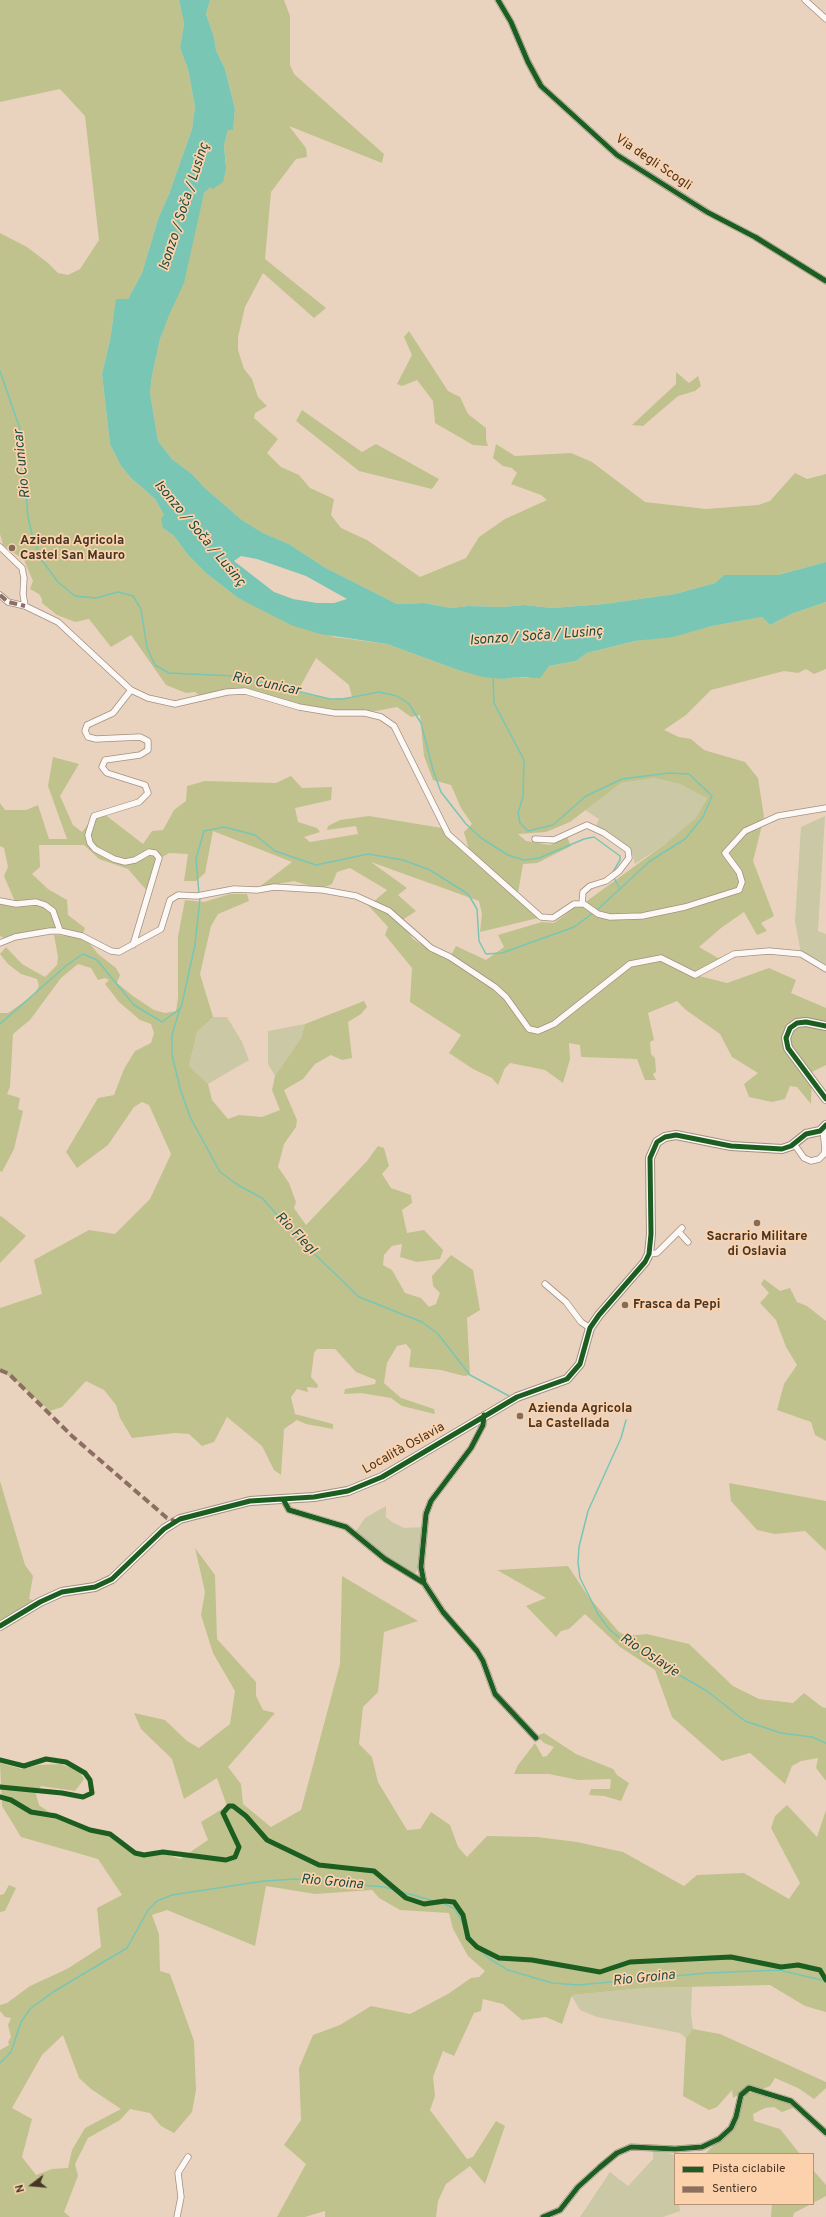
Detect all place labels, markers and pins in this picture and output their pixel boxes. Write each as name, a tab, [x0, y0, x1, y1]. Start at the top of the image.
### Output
place label: Azienda Agricola Castel San Mauro	[20, 533, 125, 564]
marker: Azienda Agricola Castel San Mauro	[7, 543, 17, 553]
marker: Sacrario Militare di Oslavia	[752, 1218, 762, 1228]
place label: Sacrario Militare di Oslavia	[707, 1229, 807, 1260]
place label: Frasca da Pepi	[633, 1297, 720, 1313]
marker: Frasca da Pepi	[620, 1300, 630, 1310]
place label: Azienda Agricola La Castellada	[528, 1401, 632, 1432]
marker: Azienda Agricola La Castellada	[515, 1411, 525, 1421]

